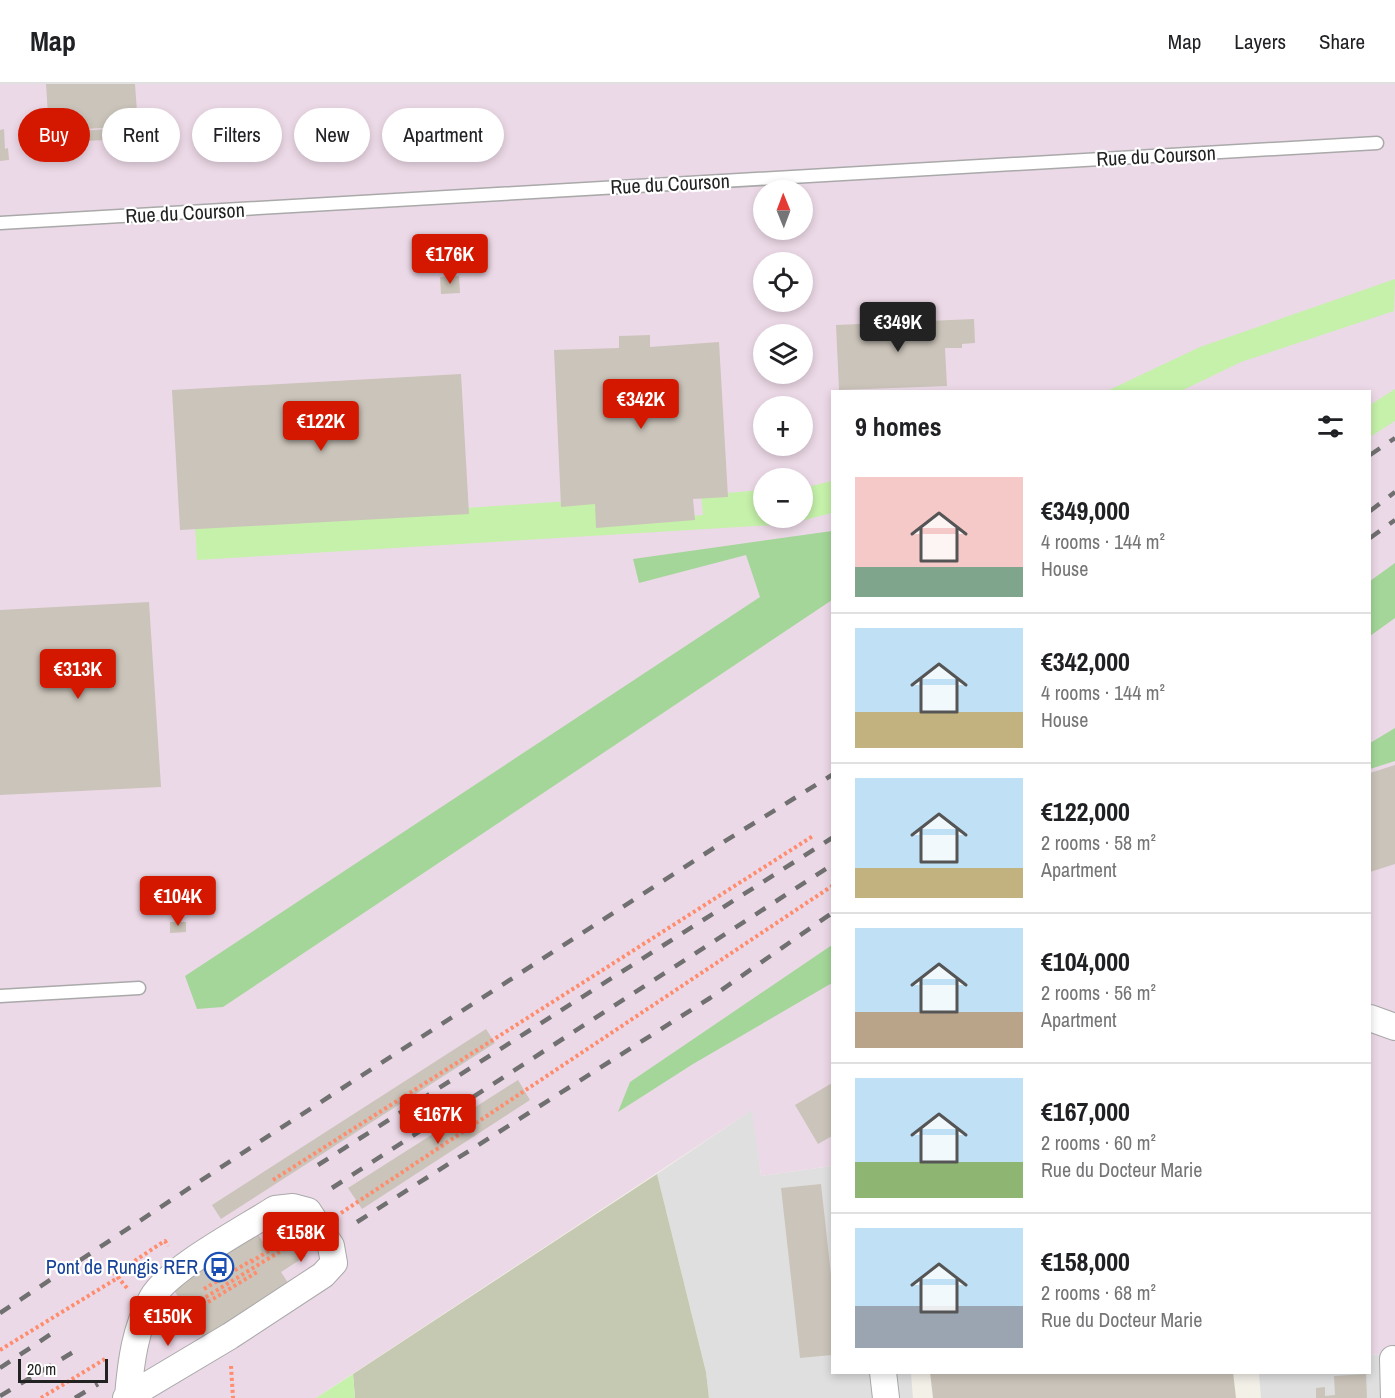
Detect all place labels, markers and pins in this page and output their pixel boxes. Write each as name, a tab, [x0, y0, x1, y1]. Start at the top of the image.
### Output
pin: €176K	[408, 234, 492, 285]
pin: €349K	[856, 302, 940, 353]
pin: €342K	[599, 379, 683, 430]
pin: €122K	[279, 401, 363, 452]
pin: €313K	[36, 649, 120, 700]
pin: €104K	[136, 876, 220, 927]
pin: €167K	[396, 1094, 480, 1145]
pin: €158K	[259, 1212, 343, 1263]
bus stop icon: Pont de Rungis RER	[203, 1251, 235, 1283]
place label: Pont de Rungis RER	[46, 1253, 198, 1280]
pin: €150K	[126, 1296, 210, 1347]

